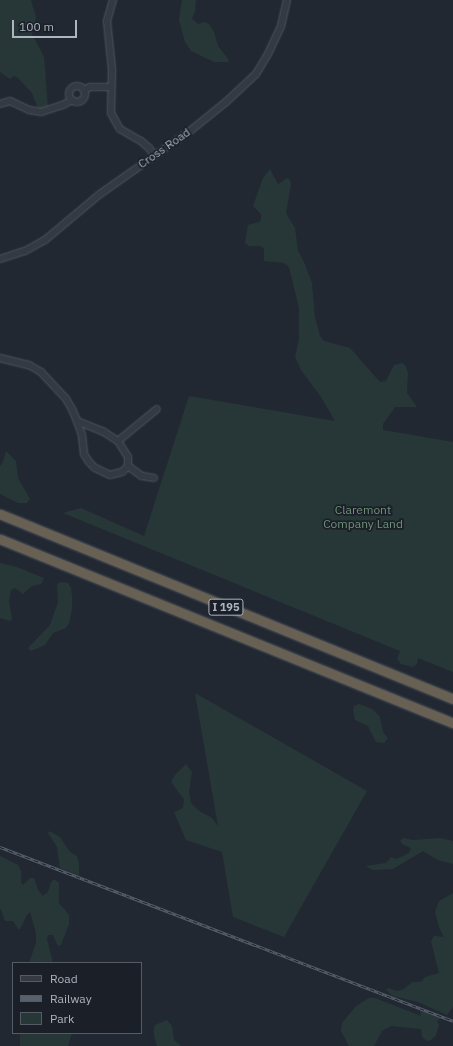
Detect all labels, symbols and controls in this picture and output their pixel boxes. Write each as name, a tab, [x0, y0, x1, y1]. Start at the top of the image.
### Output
scale bar	[14, 12, 79, 38]
text: 100 m	[19, 19, 54, 34]
street label: Cross Road	[135, 125, 193, 171]
park label: Claremont Company Land	[323, 503, 403, 531]
road number: I 195	[208, 598, 244, 616]
legend	[12, 962, 142, 1034]
text: Road	[50, 971, 78, 986]
text: Railway	[50, 991, 92, 1006]
text: Park	[50, 1011, 74, 1026]

